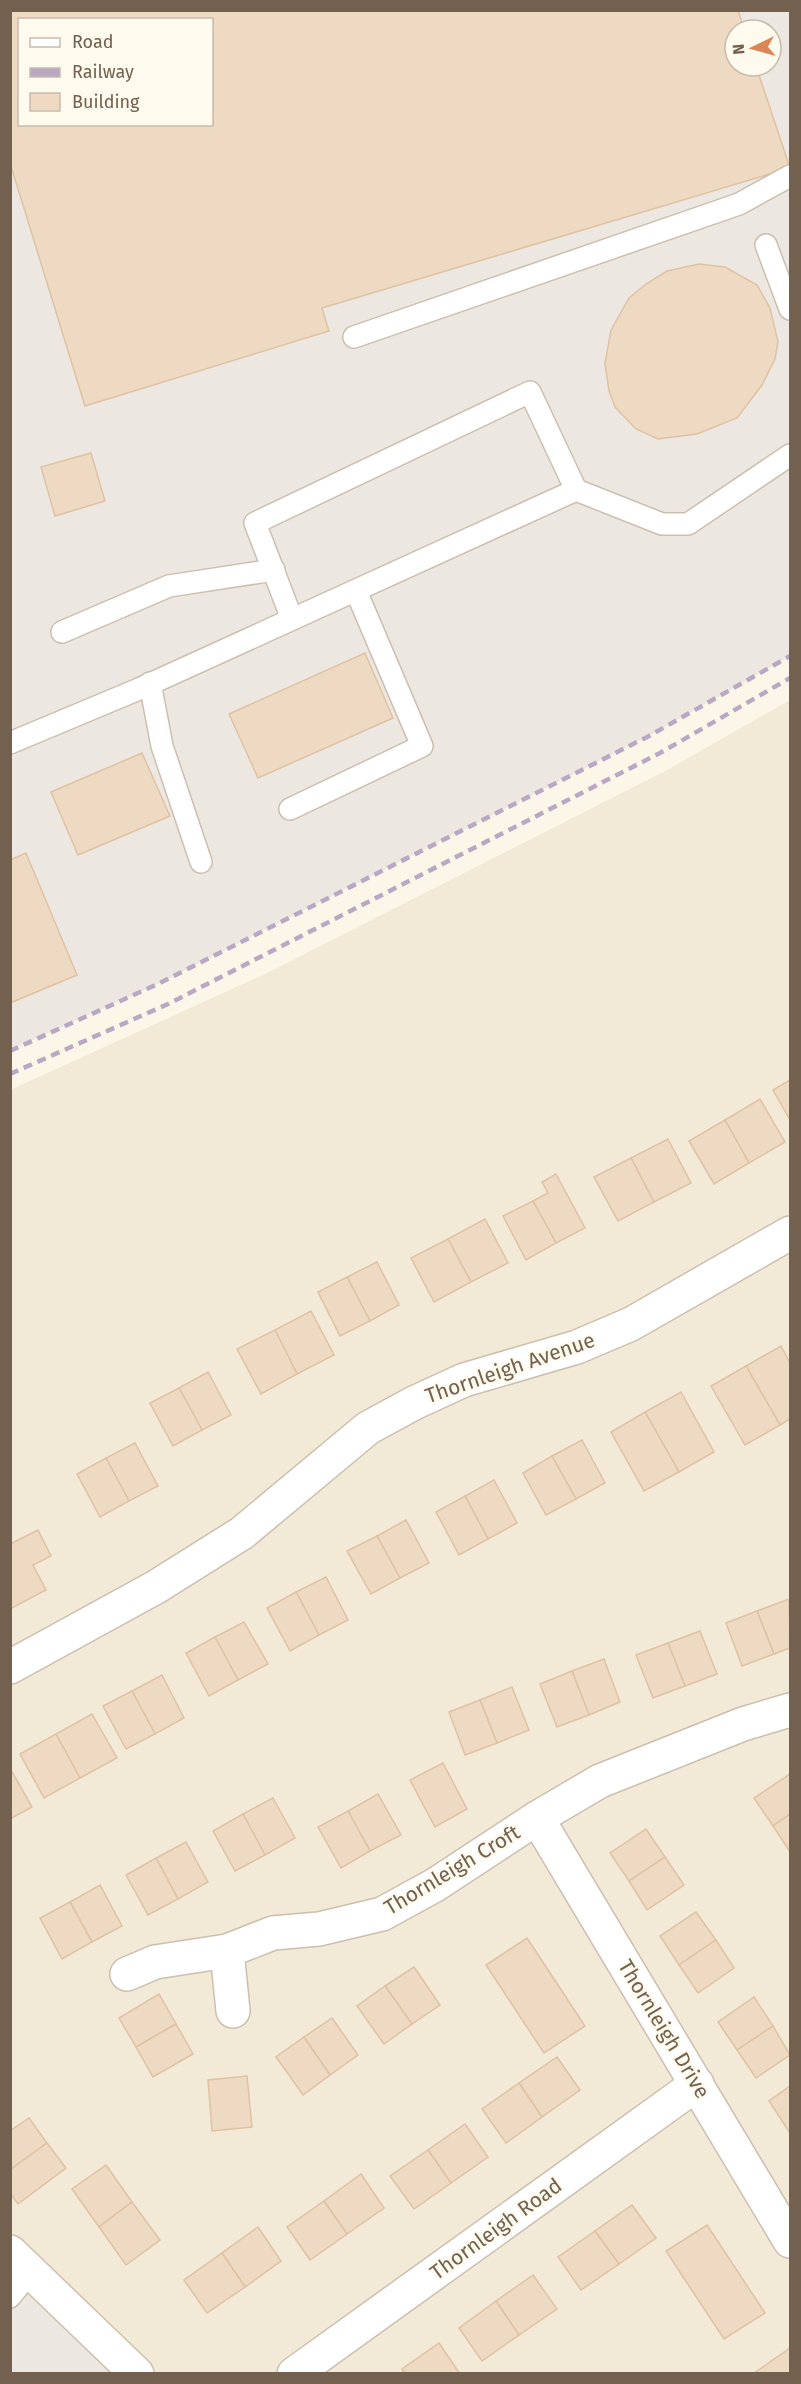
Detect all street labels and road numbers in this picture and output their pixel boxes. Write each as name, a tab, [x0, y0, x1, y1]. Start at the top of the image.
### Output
street label: Thornleigh Avenue	[422, 1327, 598, 1409]
street label: Thornleigh Croft	[379, 1819, 525, 1921]
street label: Thornleigh Drive	[612, 1955, 716, 2103]
street label: Thornleigh Road	[425, 2172, 567, 2286]

